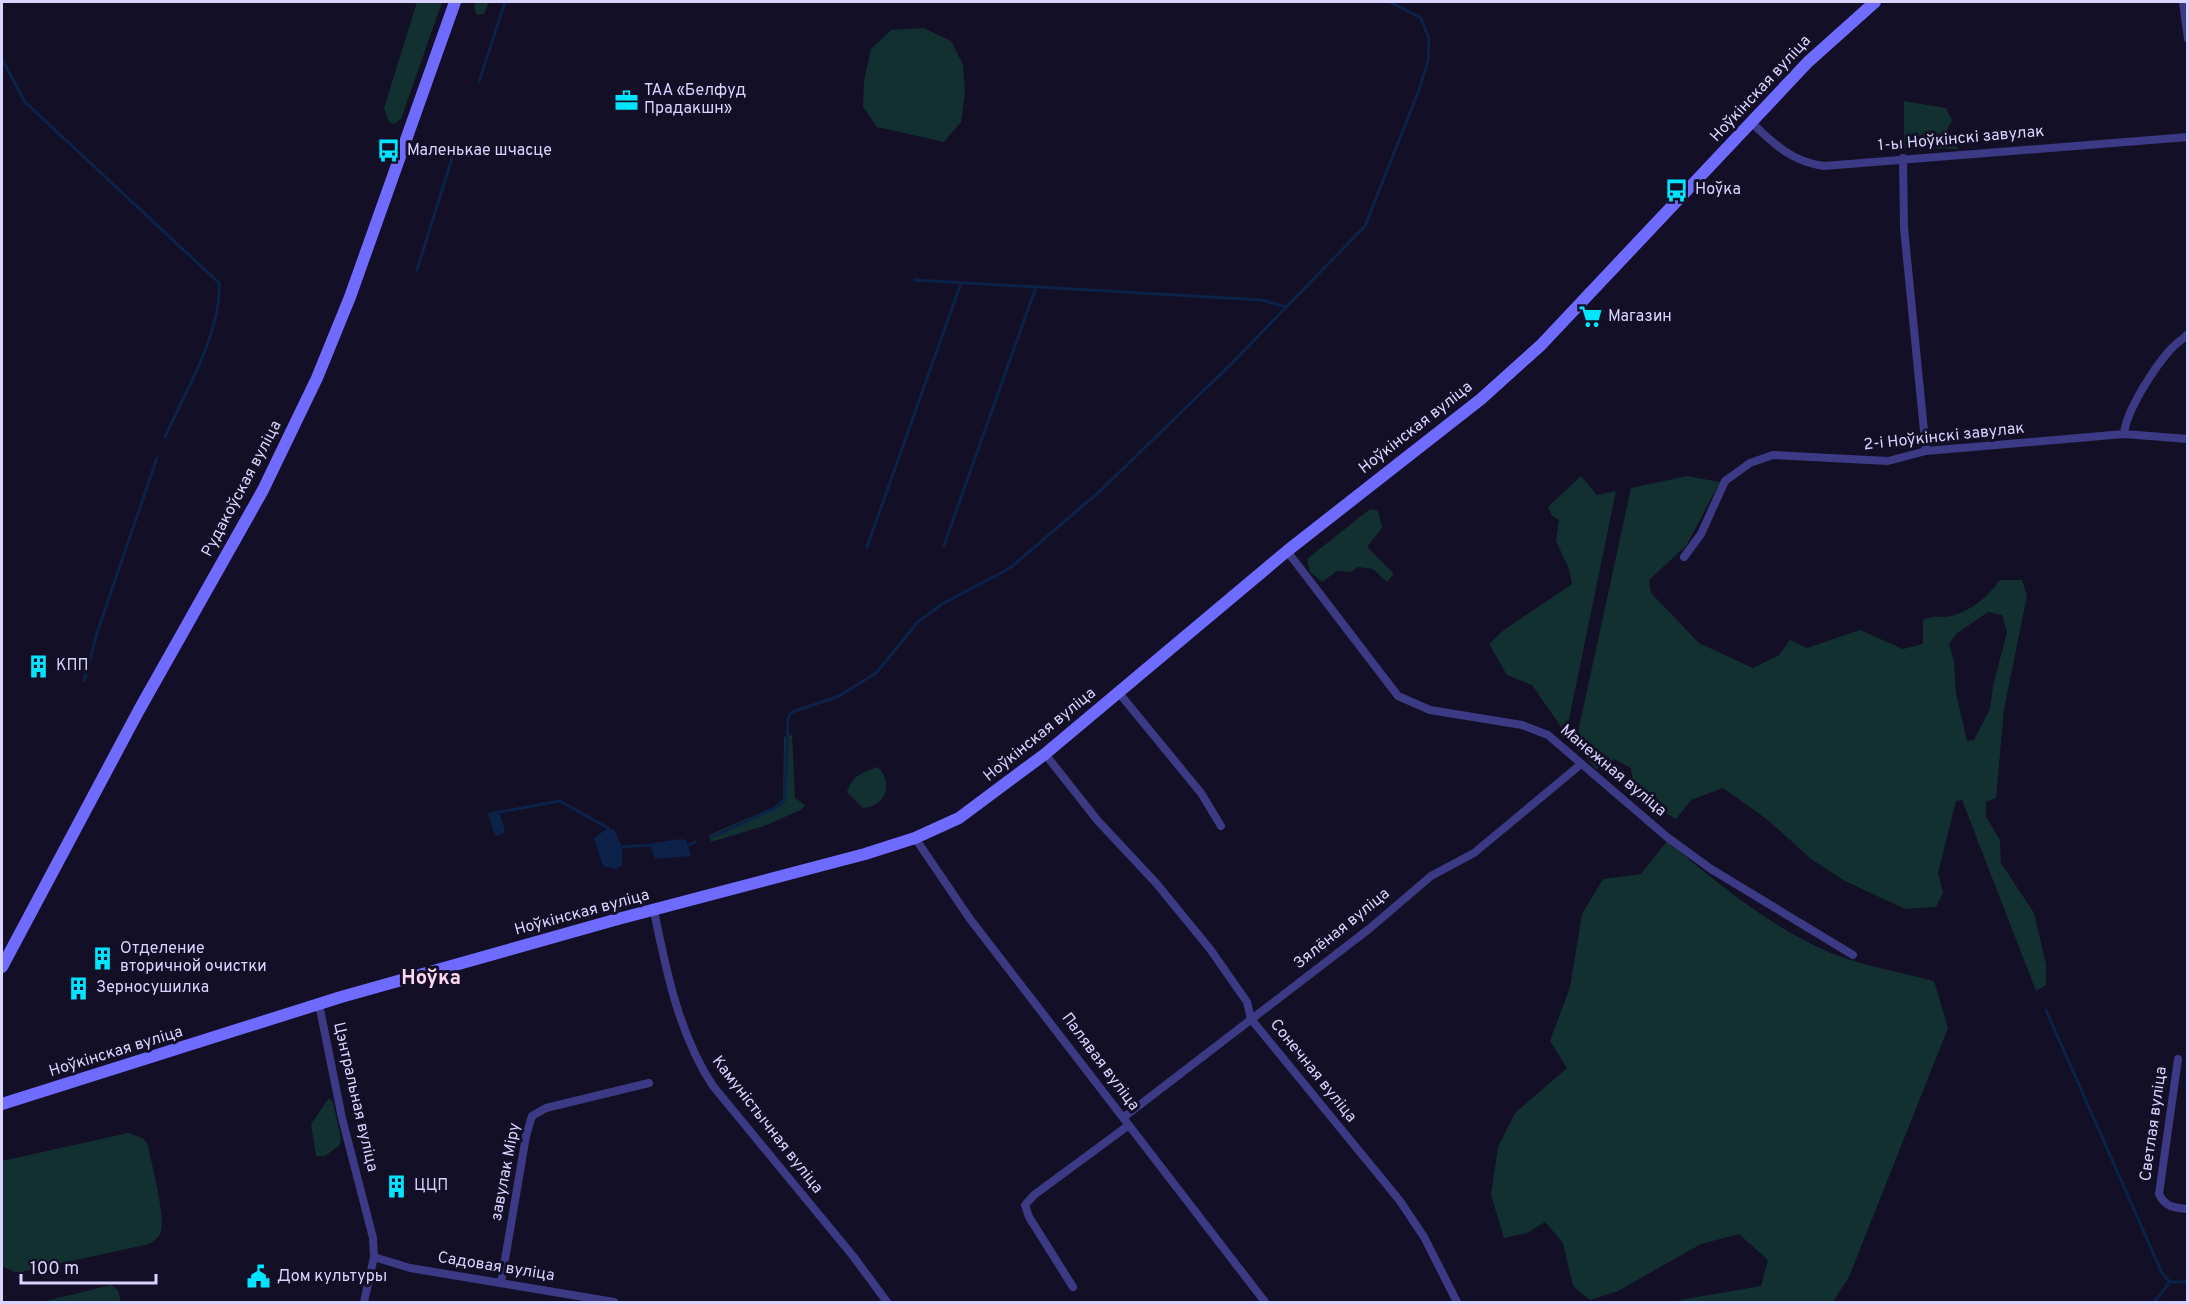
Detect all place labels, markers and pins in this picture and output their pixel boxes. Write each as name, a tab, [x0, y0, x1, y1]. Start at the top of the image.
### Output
place label: ТАА «Белфуд Прадакшн»	[644, 81, 746, 119]
office icon: ТАА «Белфуд Прадакшн»	[613, 87, 639, 113]
bus stop icon: Маленькае шчасце	[376, 138, 402, 164]
place label: Маленькае шчасце	[407, 141, 552, 161]
bus stop icon: Ноўка	[1664, 177, 1690, 203]
place label: Ноўка	[1695, 180, 1741, 200]
supermarket icon: Магазин	[1577, 304, 1603, 330]
place label: Магазин	[1608, 307, 1672, 327]
building icon: КПП	[25, 653, 51, 679]
place label: КПП	[56, 656, 89, 676]
place label: Отделение вторичной очистки	[120, 939, 267, 977]
building icon: Отделение вторичной очистки	[89, 945, 115, 971]
building icon: Зерносушилка	[65, 975, 91, 1001]
place label: Зерносушилка	[96, 978, 209, 998]
building icon: ЦЦП	[383, 1173, 409, 1199]
place label: ЦЦП	[414, 1176, 448, 1196]
public building icon: Дом культуры	[246, 1264, 272, 1290]
place label: Дом культуры	[277, 1267, 387, 1287]

